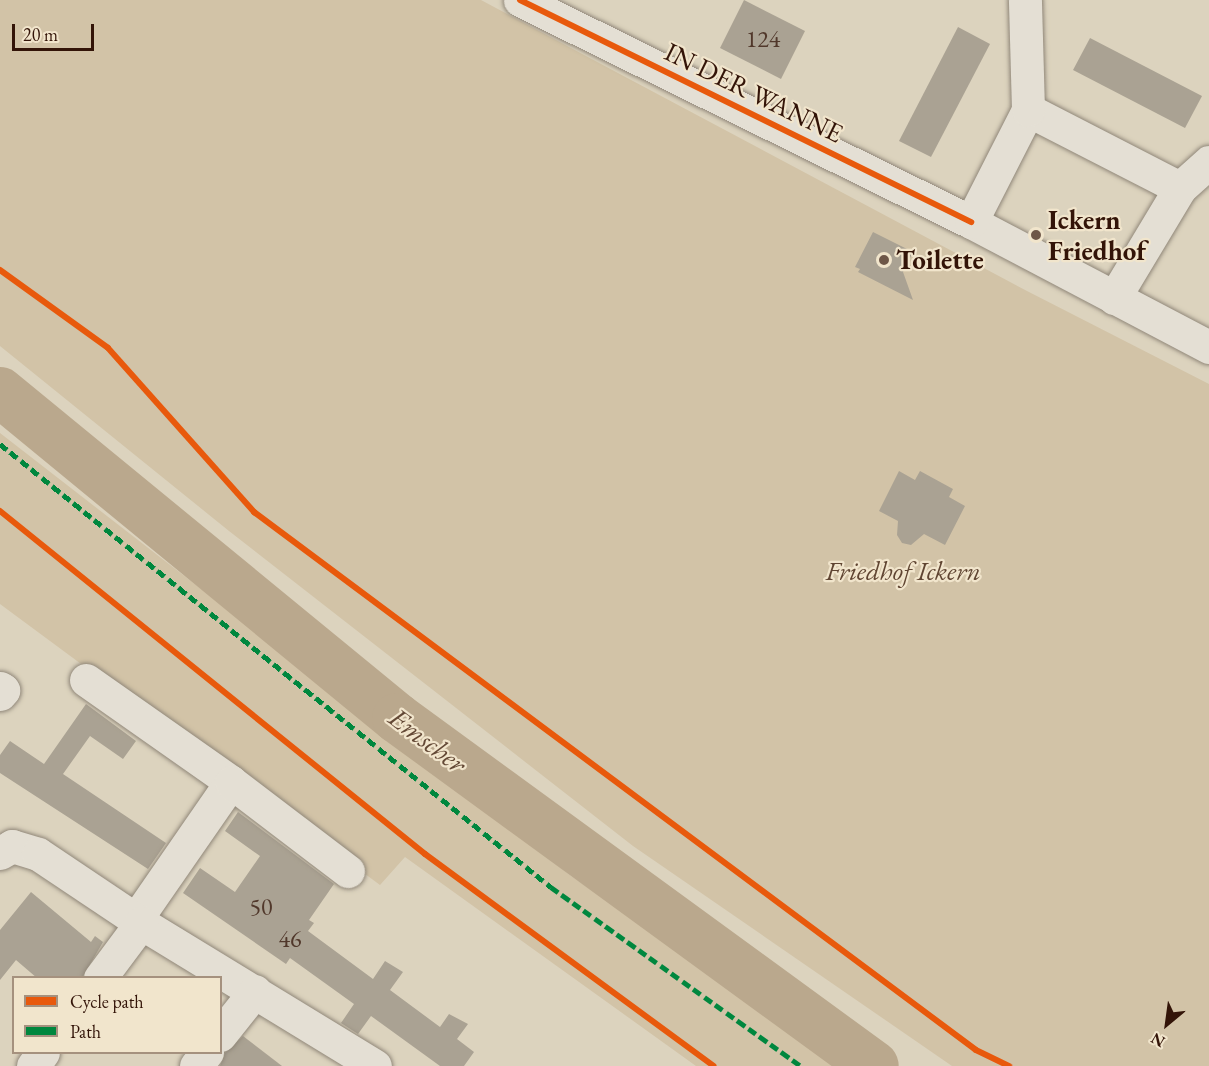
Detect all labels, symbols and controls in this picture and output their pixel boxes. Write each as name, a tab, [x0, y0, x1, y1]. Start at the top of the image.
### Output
scale bar	[15, 12, 98, 50]
text: 20 m	[23, 23, 58, 46]
house number: 124	[746, 25, 780, 53]
street label: IN DER WANNE	[660, 35, 848, 149]
place label: Ickern Friedhof	[1048, 203, 1146, 266]
marker: Ickern Friedhof	[1029, 228, 1043, 242]
place label: Toilette	[896, 244, 984, 276]
marker: Toilette	[877, 253, 891, 267]
park label: Friedhof Ickern	[825, 555, 981, 587]
water label: Emscher	[383, 700, 473, 780]
house number: 50	[249, 893, 273, 921]
house number: 46	[278, 925, 302, 953]
legend	[12, 976, 222, 1054]
text: Cycle path	[70, 990, 144, 1013]
north arrow	[1137, 994, 1197, 1054]
text: Path	[70, 1020, 101, 1043]
text: N	[1147, 1028, 1169, 1053]

